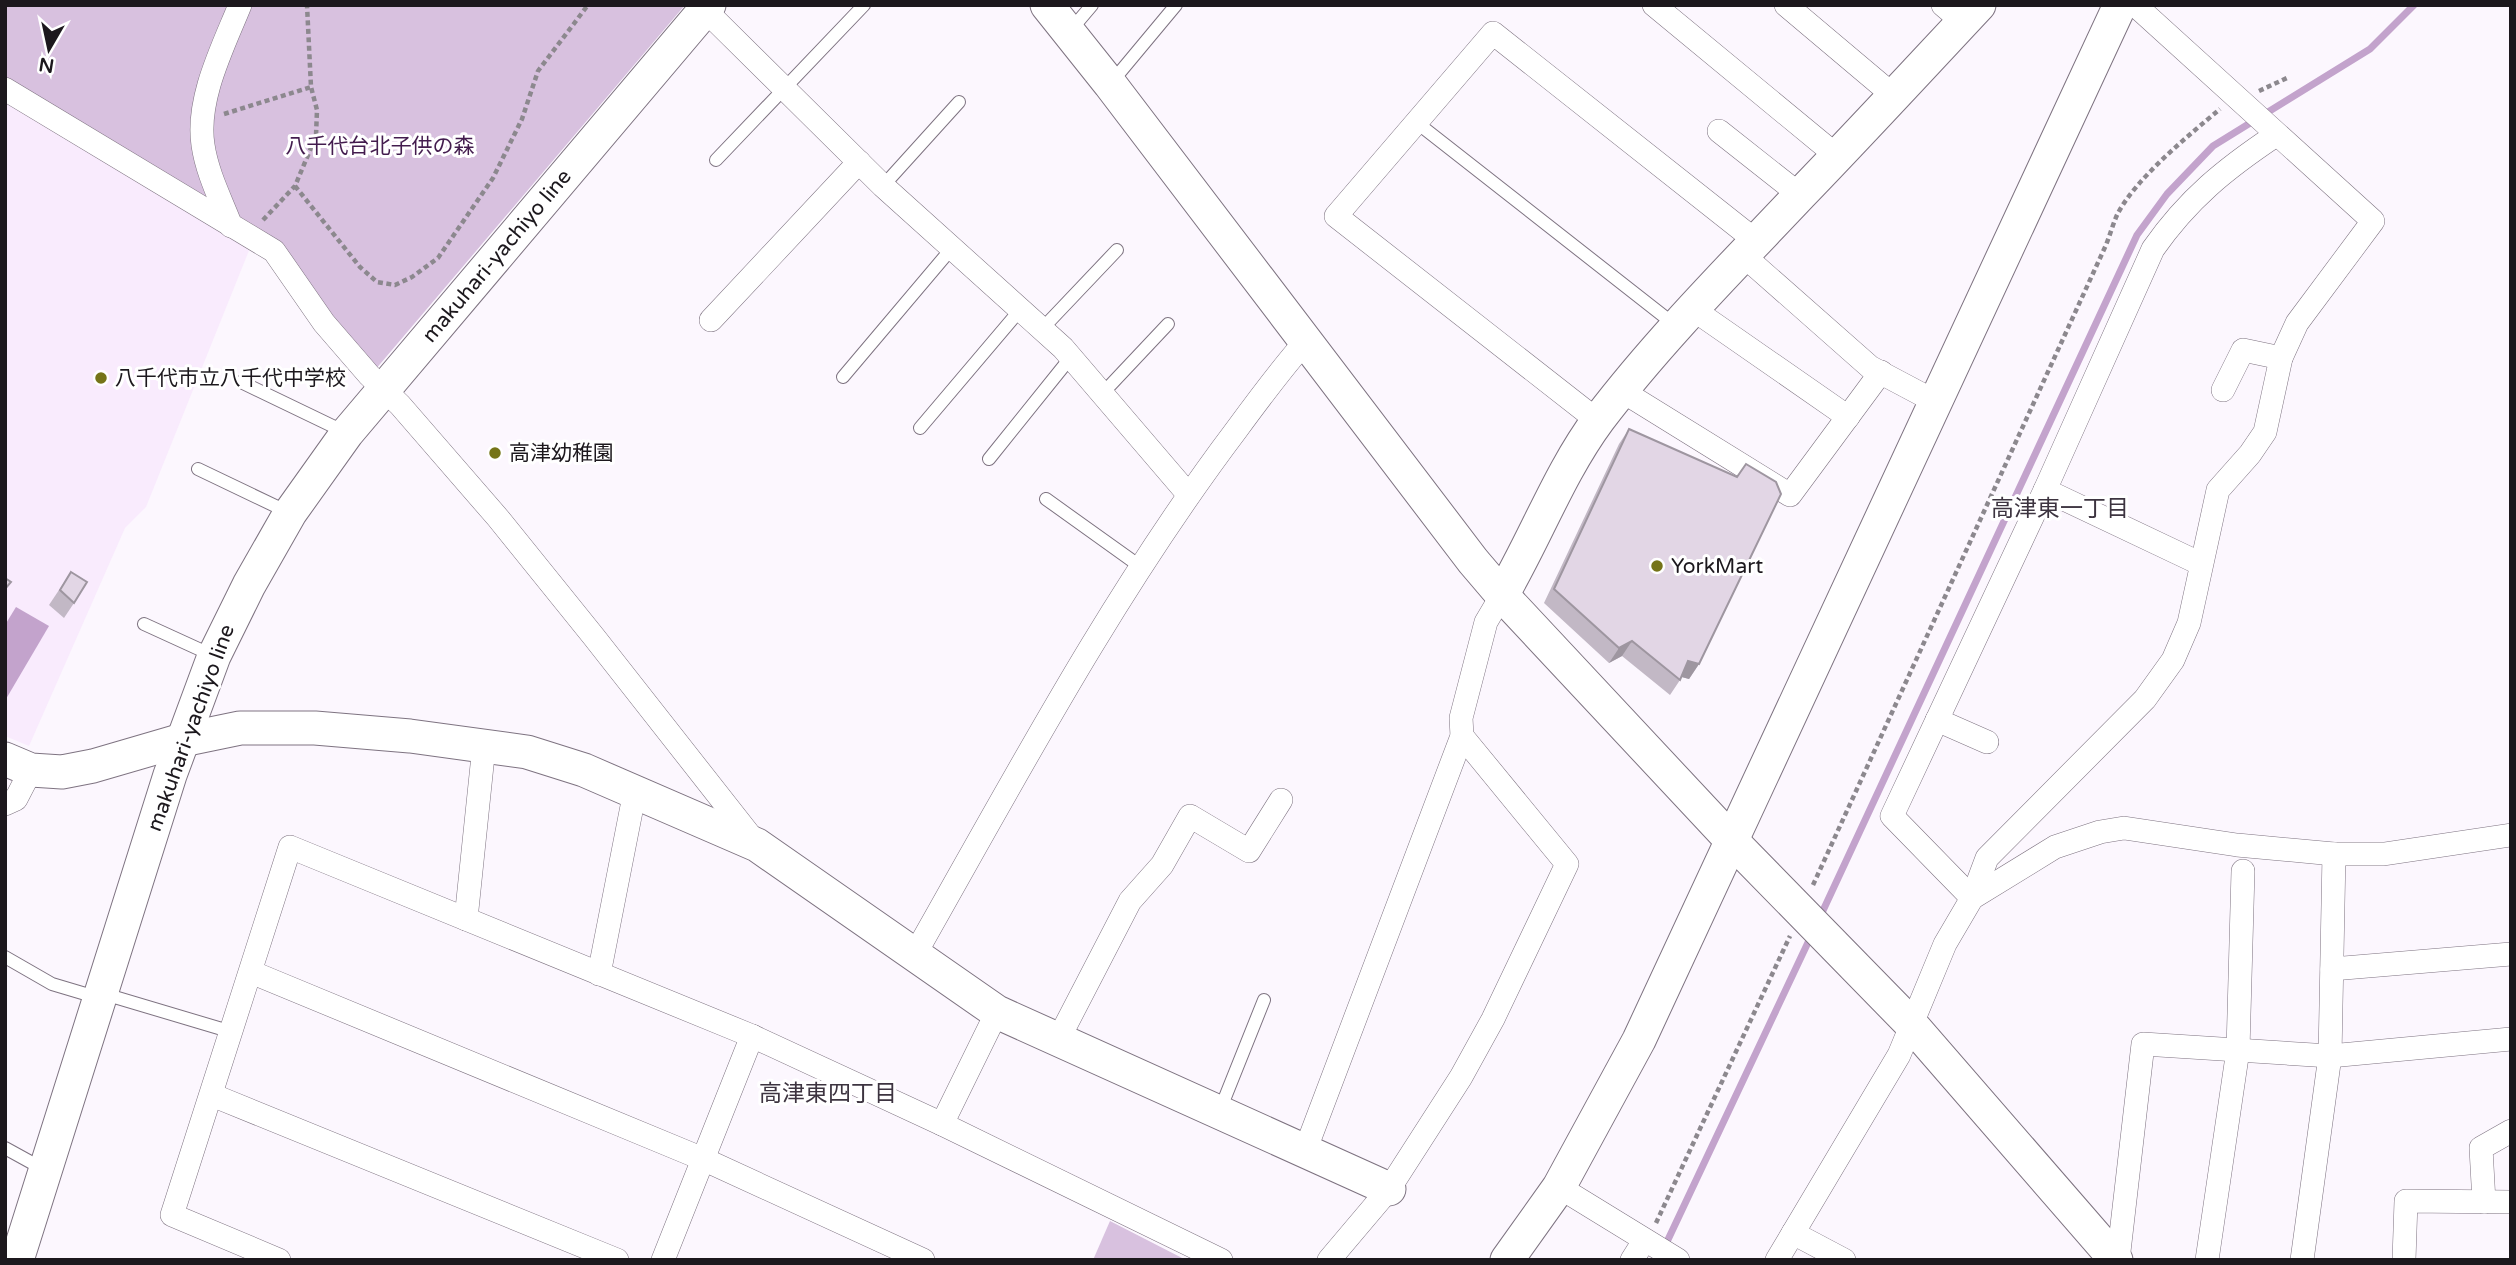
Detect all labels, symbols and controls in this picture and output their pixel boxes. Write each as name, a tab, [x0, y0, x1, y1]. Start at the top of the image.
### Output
north arrow	[14, 14, 84, 84]
text: N	[37, 53, 56, 77]
park label: 八千代台北子供の森	[286, 134, 475, 159]
street label: makuhari-yachiyo line	[417, 164, 577, 348]
place label: 八千代市立八千代中学校	[115, 366, 346, 391]
marker: 八千代市立八千代中学校	[93, 370, 109, 386]
place label: 高津幼稚園	[509, 441, 614, 466]
marker: 高津幼稚園	[487, 445, 503, 461]
district label: 高津東一丁目	[1991, 495, 2129, 523]
place label: YorkMart	[1671, 554, 1763, 579]
marker: YorkMart	[1649, 558, 1665, 574]
street label: makuhari-yachiyo line	[142, 621, 240, 835]
district label: 高津東四丁目	[759, 1080, 897, 1108]

